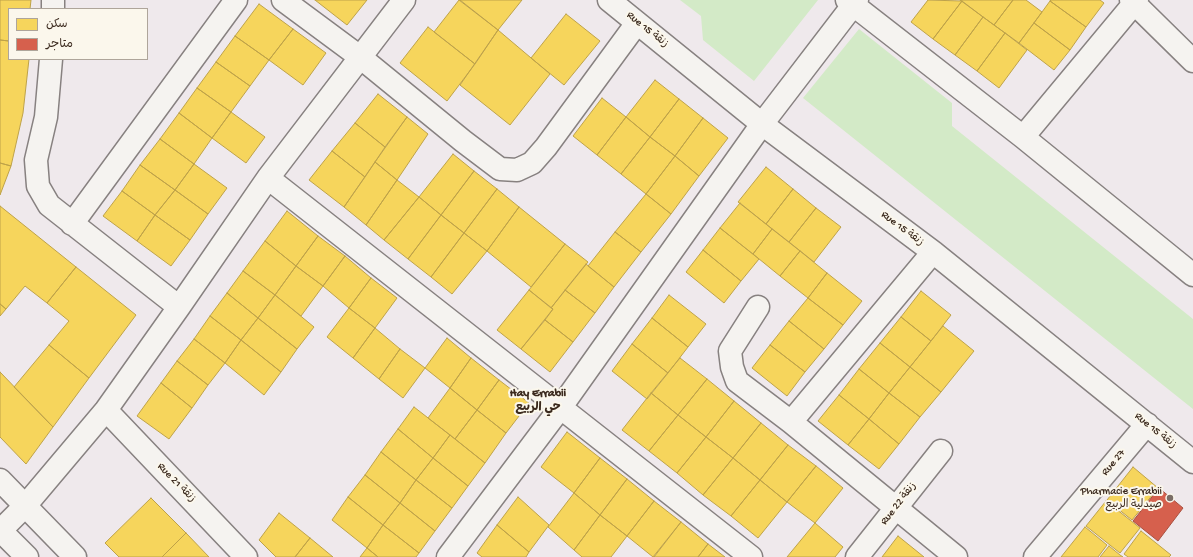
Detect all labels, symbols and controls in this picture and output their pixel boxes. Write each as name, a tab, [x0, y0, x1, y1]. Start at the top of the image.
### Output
legend	[8, 8, 148, 60]
street label: Rue 15 زنقة	[623, 9, 671, 51]
text: سكن	[46, 18, 68, 32]
text: متاجر	[46, 38, 73, 52]
street label: Rue 15 زنقة	[878, 209, 926, 249]
district label: Hay Errabii حي الربيع	[510, 387, 566, 415]
street label: Rue 15 زنقة	[1131, 410, 1179, 452]
street label: Rue 27	[1099, 447, 1129, 479]
street label: Rue 21 زنقة	[154, 461, 198, 505]
street label: Rue 22 زنقة	[878, 480, 920, 528]
place label: Pharmacie Errabii صيدلية الربيع	[1080, 485, 1162, 511]
marker: Pharmacie Errabii صيدلية الربيع	[1165, 493, 1175, 503]

